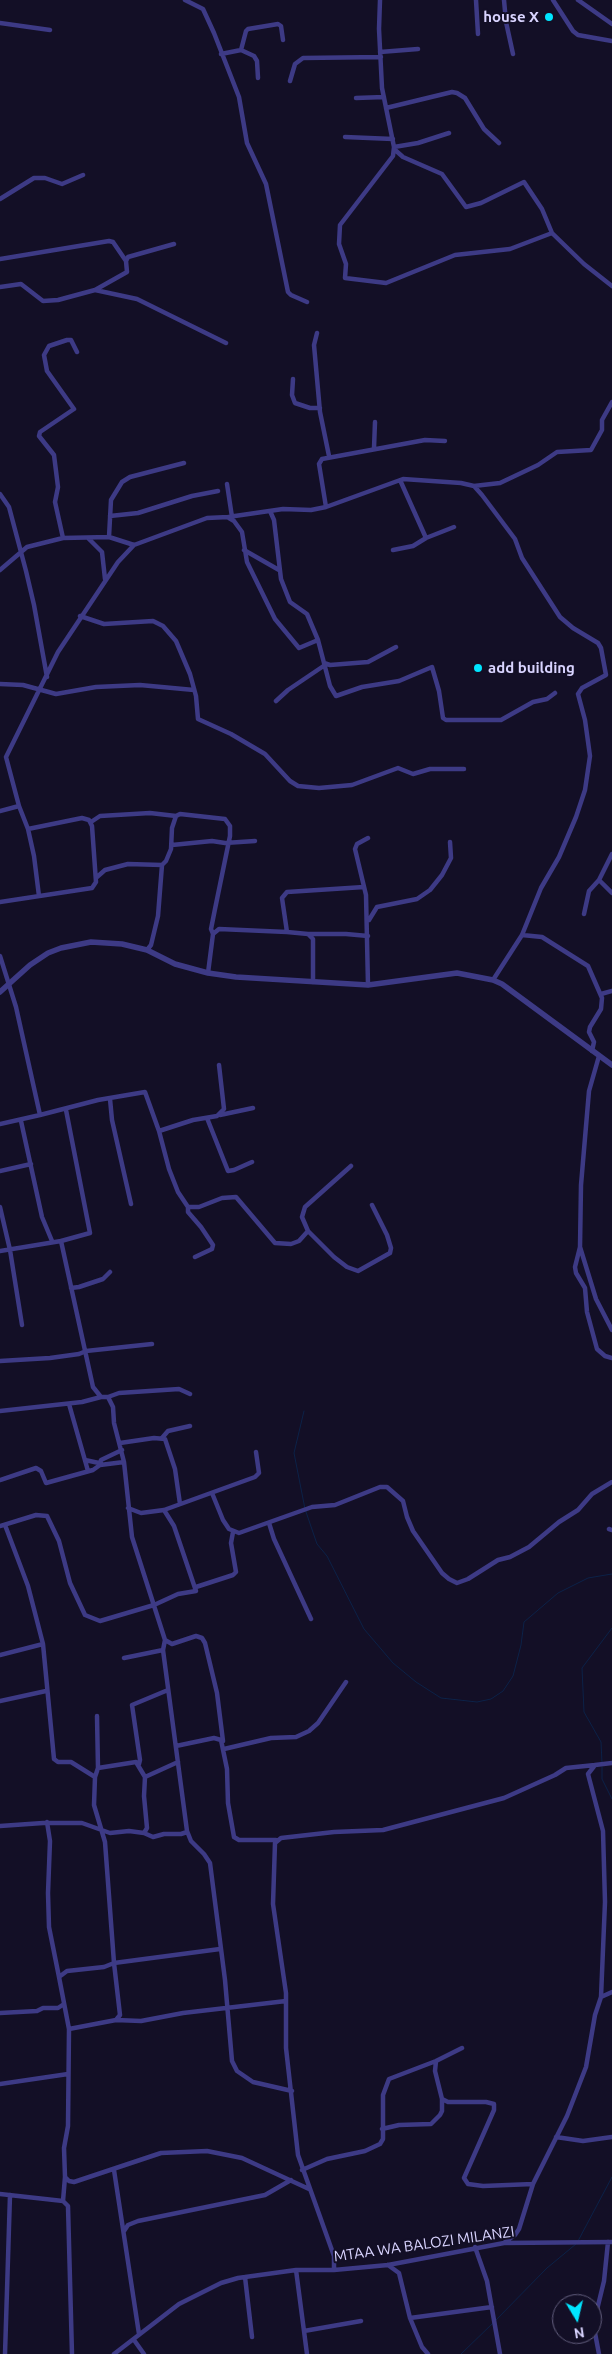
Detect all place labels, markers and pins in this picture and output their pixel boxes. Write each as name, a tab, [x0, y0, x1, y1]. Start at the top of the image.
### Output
place label: house X	[483, 8, 539, 26]
marker: house X	[543, 11, 555, 23]
place label: add building	[488, 659, 575, 677]
marker: add building	[472, 662, 484, 674]

